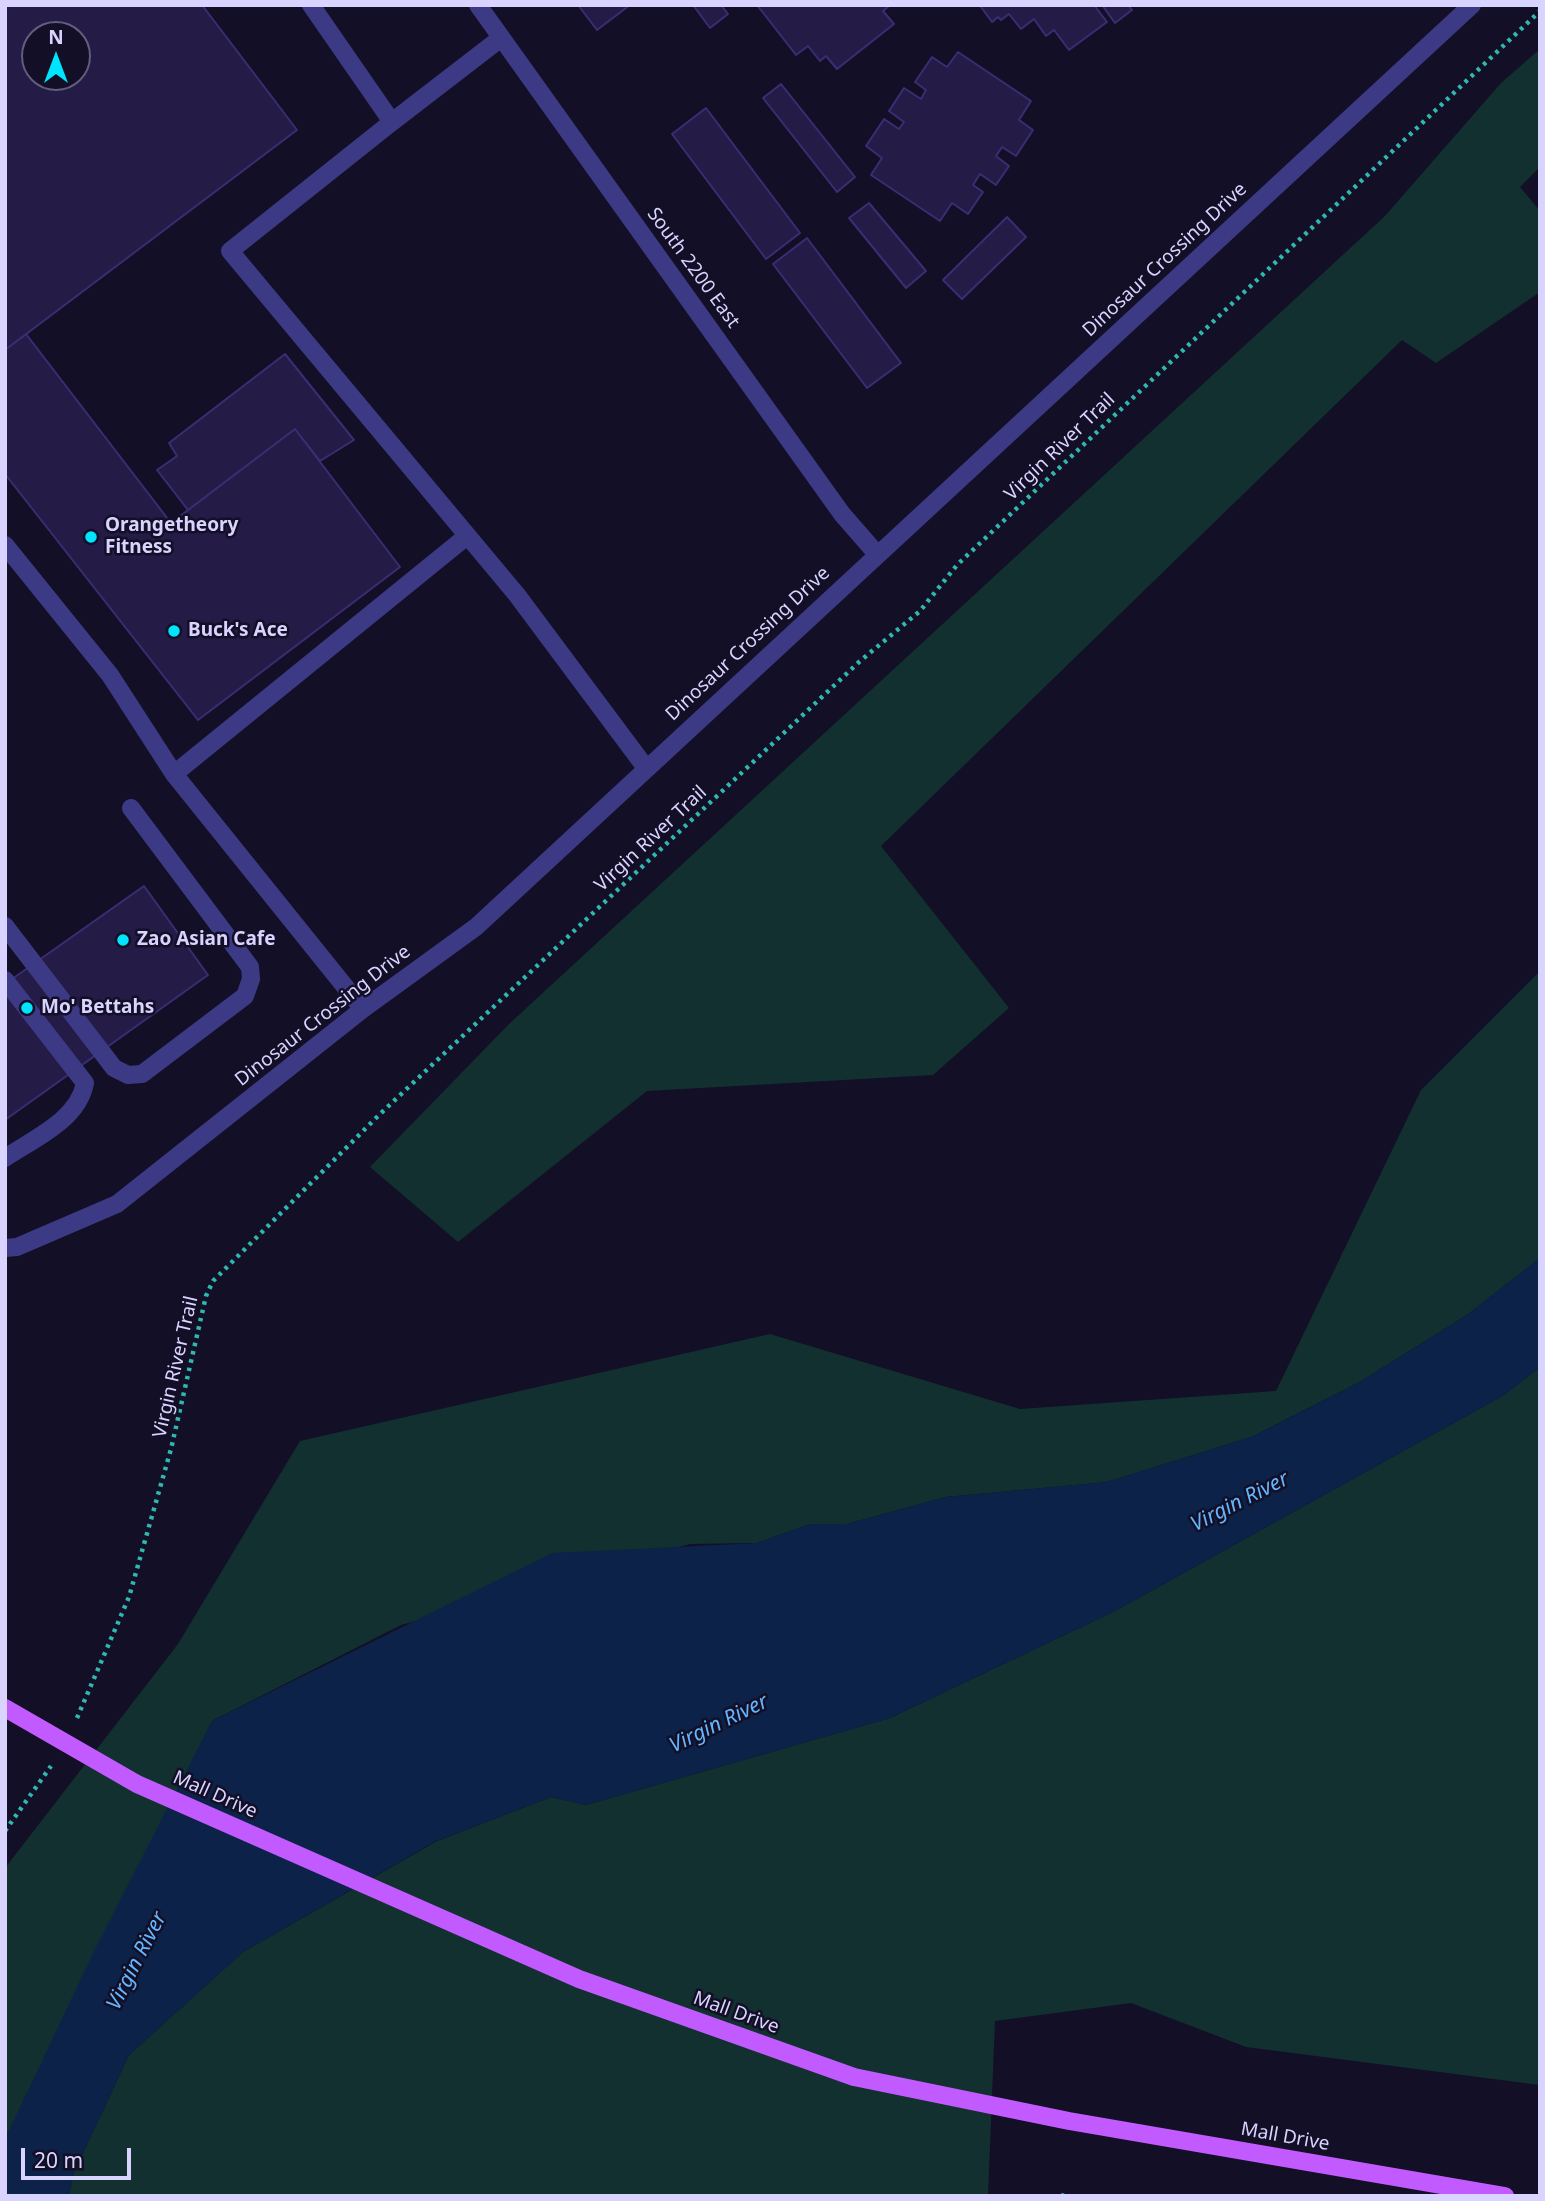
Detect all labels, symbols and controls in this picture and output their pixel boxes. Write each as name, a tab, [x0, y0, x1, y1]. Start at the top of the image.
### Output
north arrow	[21, 21, 91, 91]
text: N	[48, 24, 64, 50]
street label: Dinosaur Crossing Drive	[1078, 178, 1252, 342]
street label: South 2200 East	[642, 204, 744, 332]
street label: Virgin River Trail	[1000, 389, 1120, 505]
place label: Orangetheory Fitness	[105, 515, 238, 559]
marker: Orangetheory Fitness	[83, 529, 99, 545]
street label: Dinosaur Crossing Drive	[661, 562, 835, 726]
place label: Buck's Ace	[188, 620, 288, 642]
marker: Buck's Ace	[166, 623, 182, 639]
street label: Virgin River Trail	[590, 781, 712, 897]
place label: Zao Asian Cafe	[137, 929, 276, 951]
marker: Zao Asian Cafe	[115, 932, 131, 948]
street label: Dinosaur Crossing Drive	[231, 941, 415, 1091]
place label: Mo' Bettahs	[41, 997, 154, 1019]
marker: Mo' Bettahs	[19, 1000, 35, 1016]
street label: Virgin River Trail	[149, 1294, 203, 1440]
water label: Virgin River	[1187, 1467, 1293, 1537]
water label: Virgin River	[666, 1689, 772, 1759]
street label: Mall Drive	[169, 1766, 261, 1824]
water label: Virgin River	[102, 1908, 172, 2014]
street label: Mall Drive	[690, 1987, 782, 2039]
street label: Mall Drive	[1239, 2118, 1331, 2156]
scale bar	[24, 2134, 135, 2178]
text: 20 m	[34, 2146, 83, 2174]

